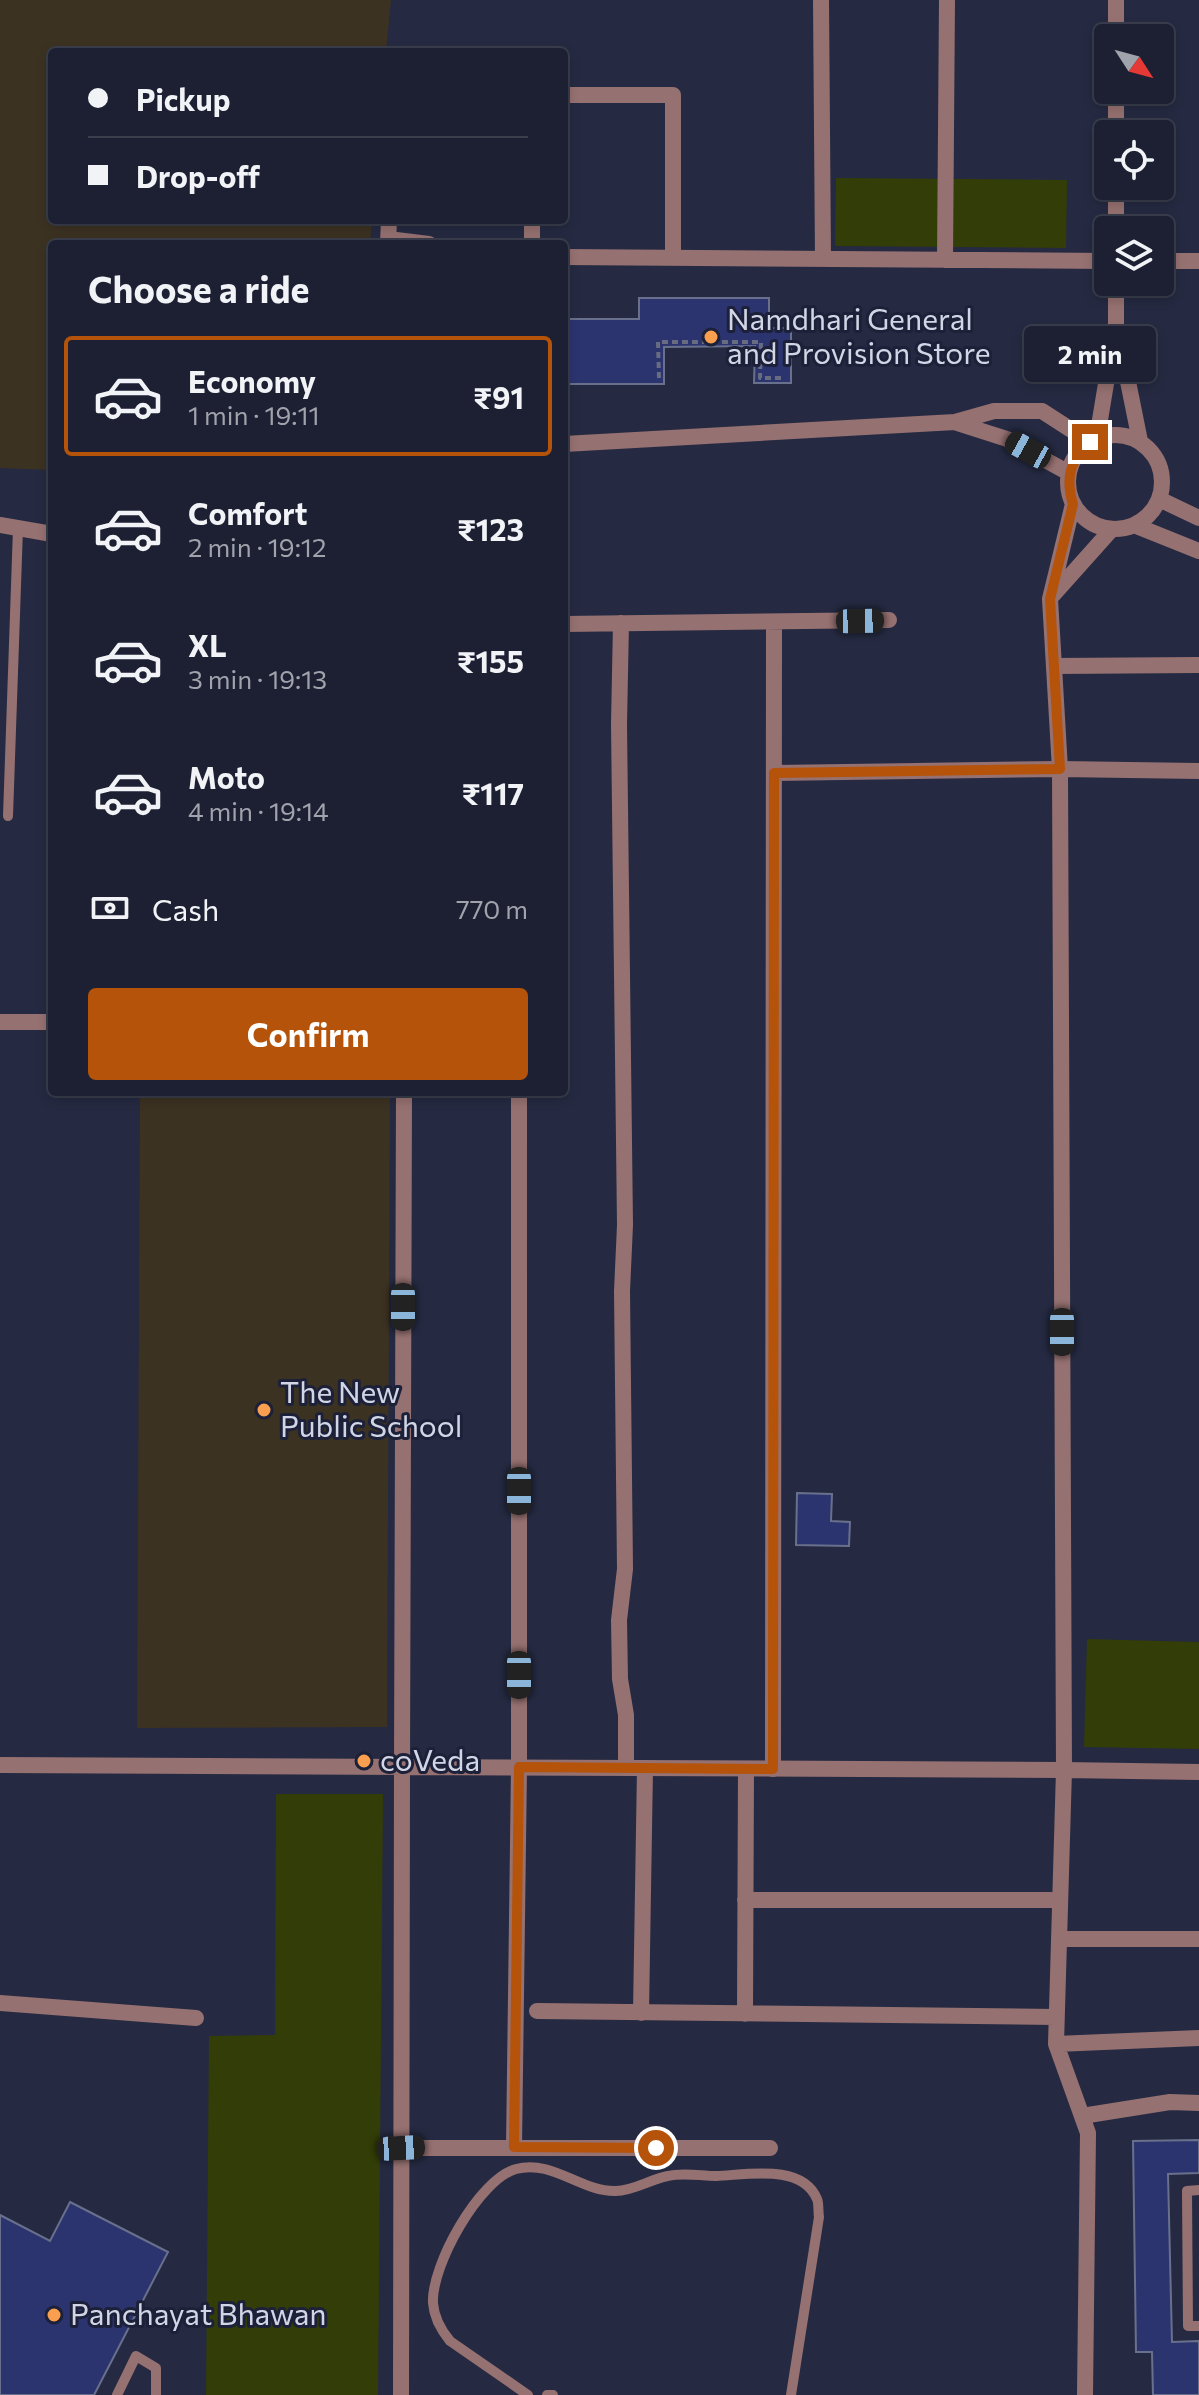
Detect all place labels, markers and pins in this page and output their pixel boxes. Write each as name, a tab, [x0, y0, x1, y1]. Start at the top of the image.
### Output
place label: Namdhari General and Provision Store	[727, 299, 991, 370]
marker: Namdhari General and Provision Store	[702, 328, 720, 346]
place label: The New Public School	[280, 1372, 462, 1443]
marker: The New Public School	[255, 1401, 273, 1419]
place label: coVeda	[380, 1740, 480, 1777]
marker: coVeda	[355, 1752, 373, 1770]
place label: Panchayat Bhawan	[70, 2294, 327, 2331]
marker: Panchayat Bhawan	[45, 2306, 63, 2324]

